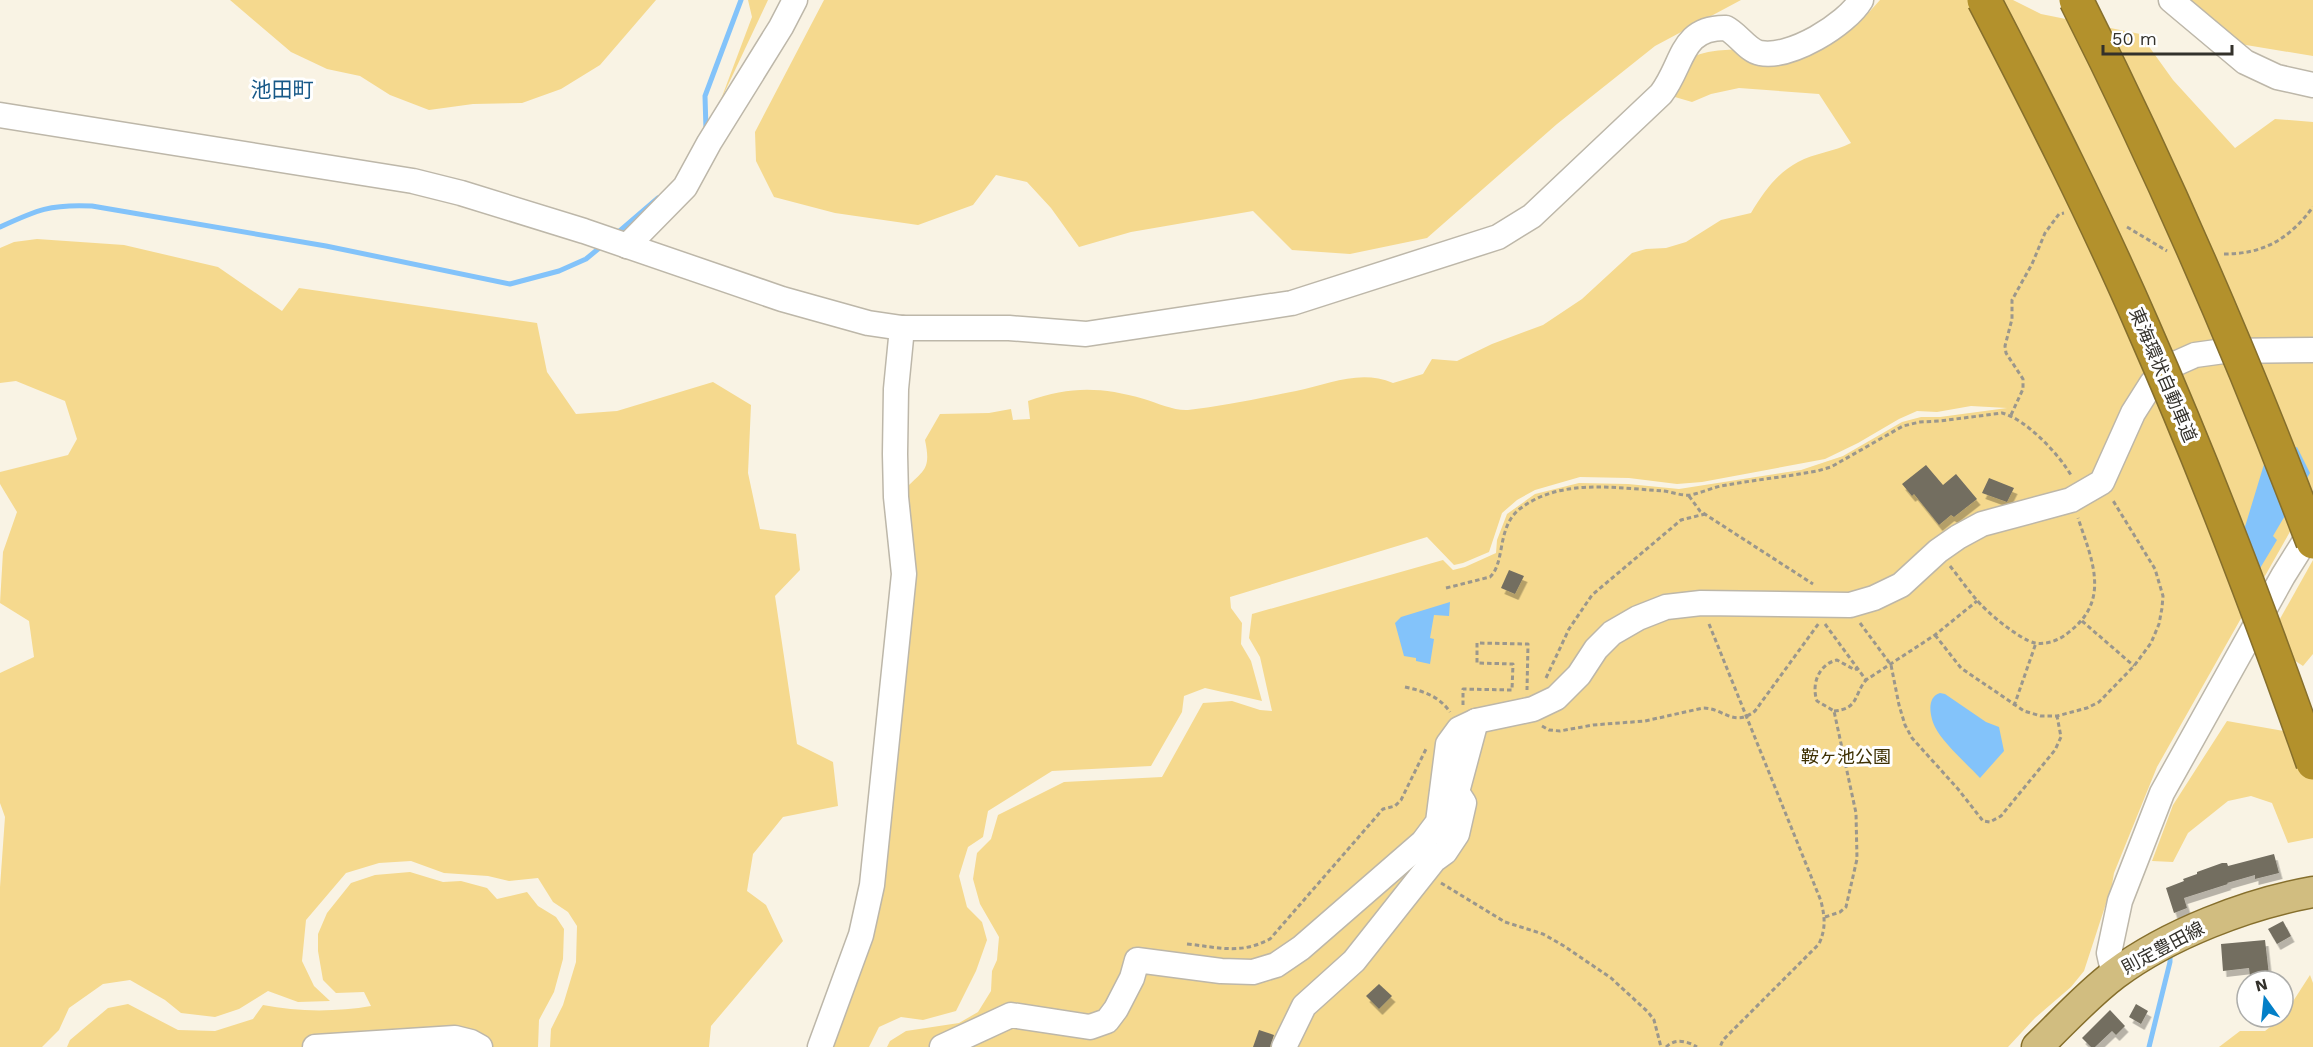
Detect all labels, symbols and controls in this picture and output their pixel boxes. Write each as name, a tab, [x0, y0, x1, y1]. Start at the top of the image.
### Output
scale bar	[2103, 18, 2232, 56]
text: 50 m	[2112, 28, 2157, 49]
district label: 池田町	[251, 77, 314, 102]
street label: 東海環状自動車道	[2126, 304, 2201, 445]
park label: 鞍ヶ池公園	[1801, 746, 1891, 767]
street label: 則定豊田線	[2118, 917, 2207, 978]
north arrow	[2235, 969, 2295, 1029]
text: N	[2253, 974, 2269, 996]

